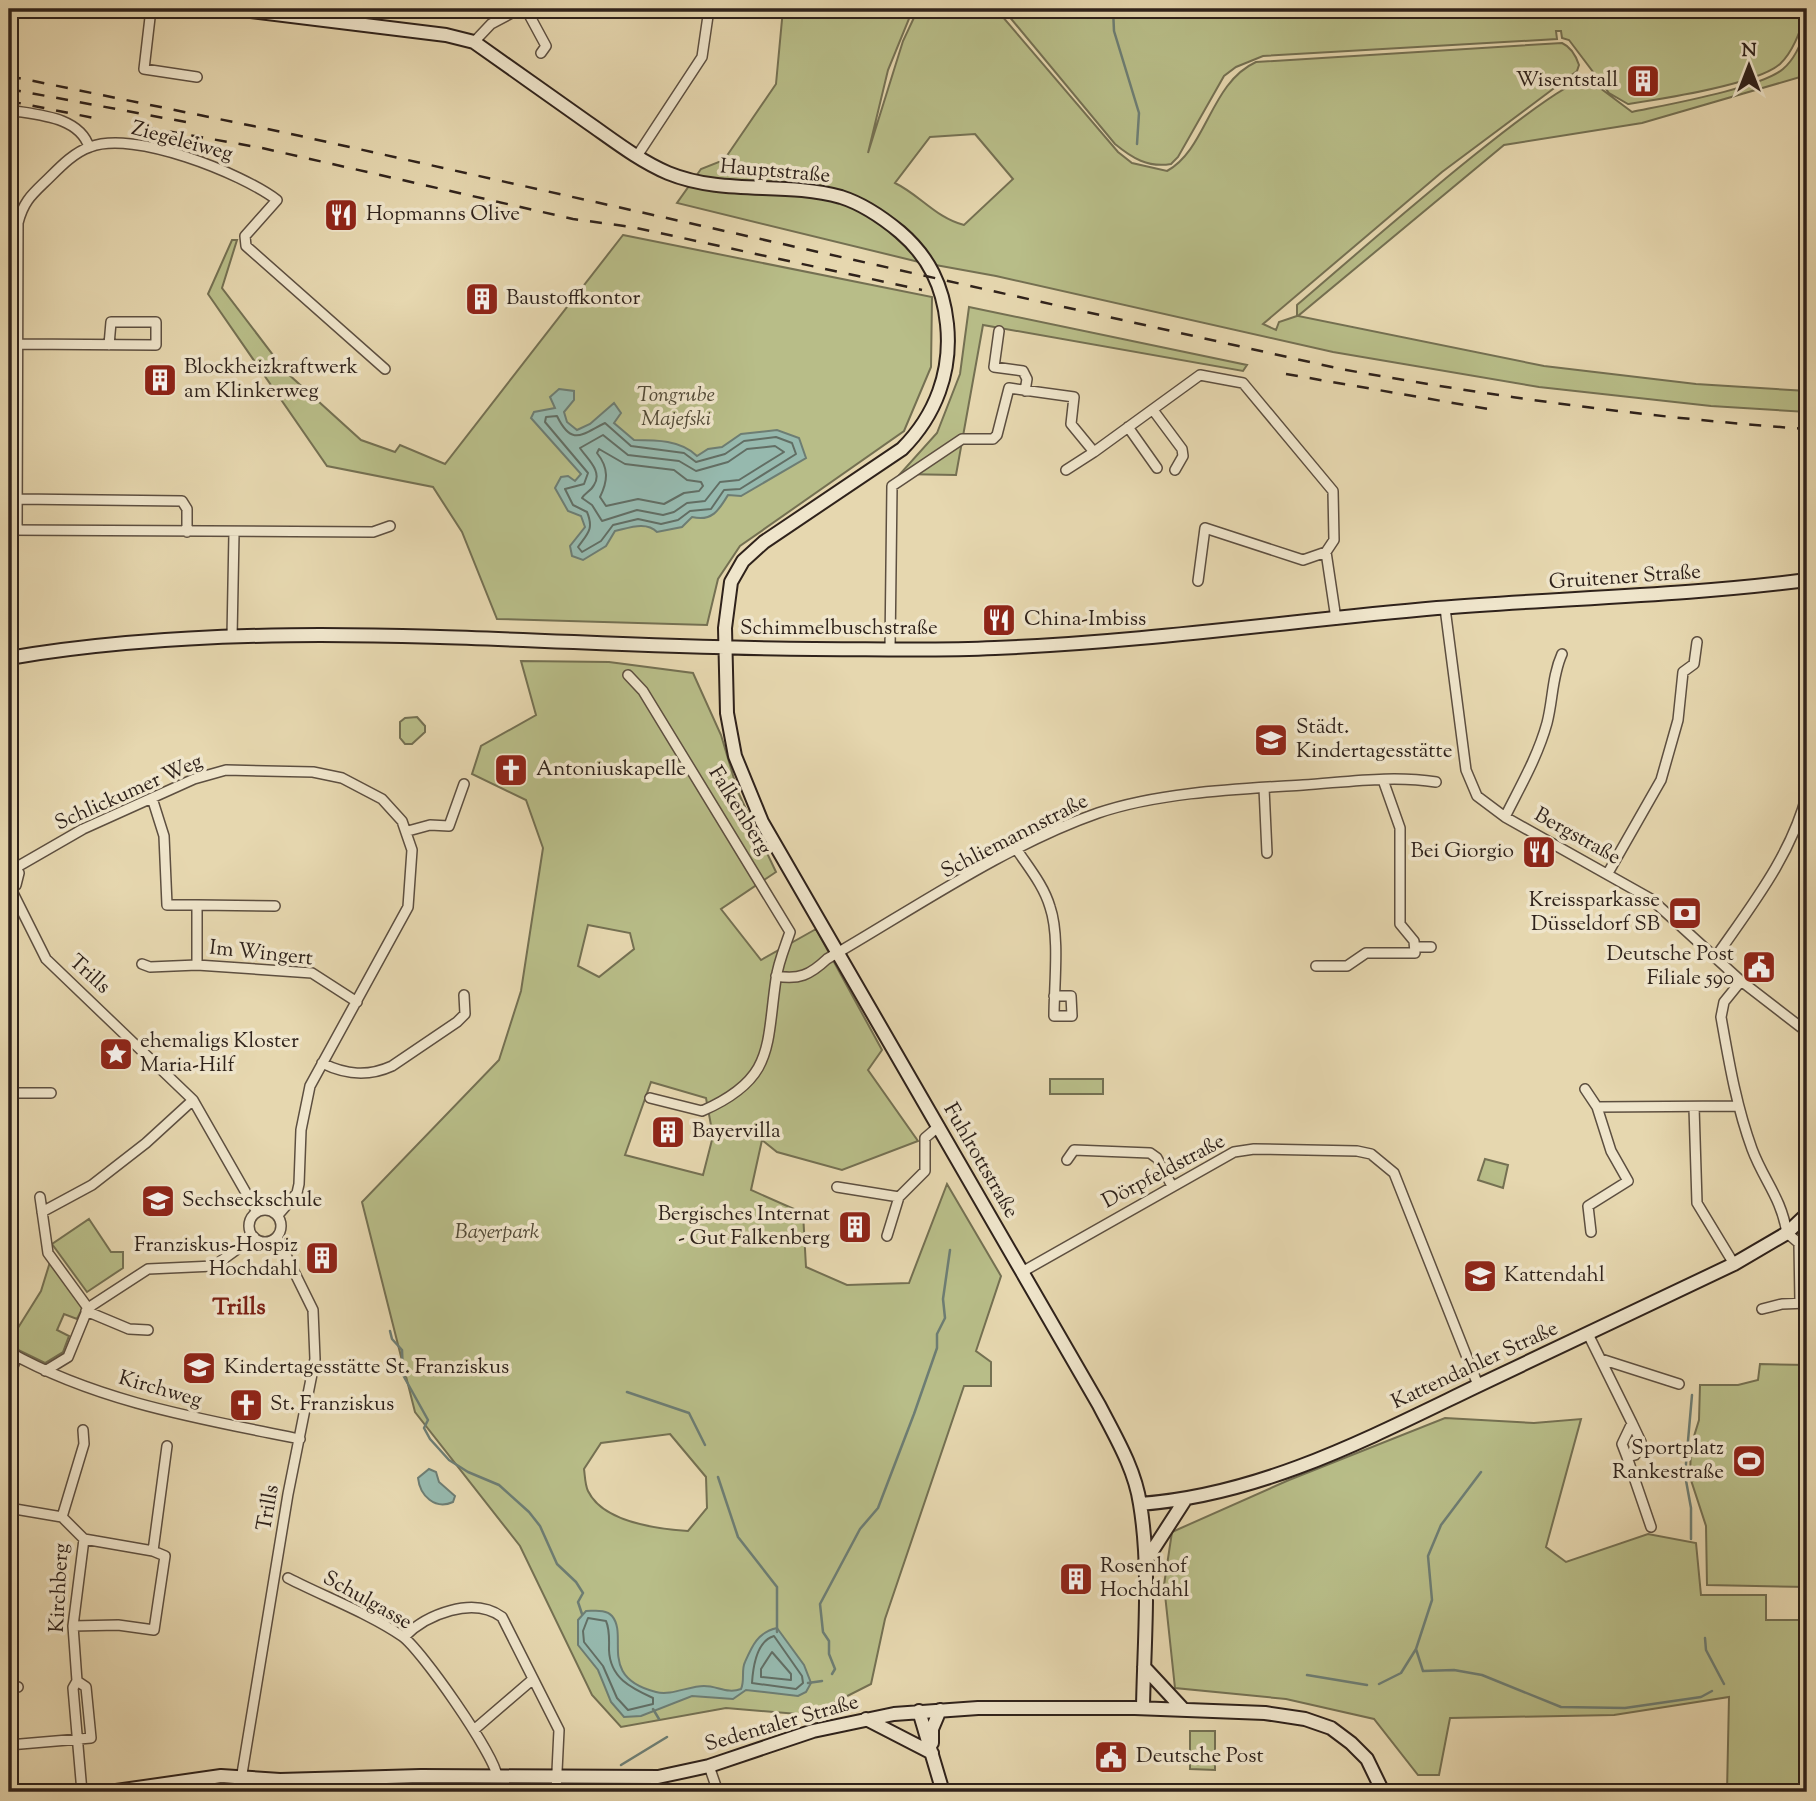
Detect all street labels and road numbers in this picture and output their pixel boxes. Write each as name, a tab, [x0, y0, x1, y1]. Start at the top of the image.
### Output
street label: Ziegeleiweg	[128, 114, 236, 170]
street label: Hauptstraße	[719, 152, 831, 192]
street label: Gruitener Straße	[1548, 558, 1702, 598]
street label: Schimmelbuschstraße	[740, 614, 938, 644]
street label: Schlickumer Weg	[50, 747, 208, 839]
street label: Falkenberg	[700, 761, 778, 861]
street label: Schliemannstraße	[936, 787, 1094, 887]
street label: Bergstraße	[1528, 801, 1626, 873]
street label: Im Wingert	[208, 934, 314, 974]
street label: Trills	[62, 948, 116, 1002]
street label: Fuhlrottstraße	[935, 1098, 1025, 1224]
street label: Dörpfeldstraße	[1097, 1127, 1231, 1217]
street label: Kattendahler Straße	[1387, 1314, 1563, 1418]
street label: Kirchweg	[115, 1364, 205, 1416]
street label: Trills	[250, 1482, 288, 1534]
street label: Kirchberg	[43, 1542, 77, 1634]
street label: Schulgasse	[317, 1564, 417, 1638]
street label: Sedentaler Straße	[702, 1688, 862, 1760]

